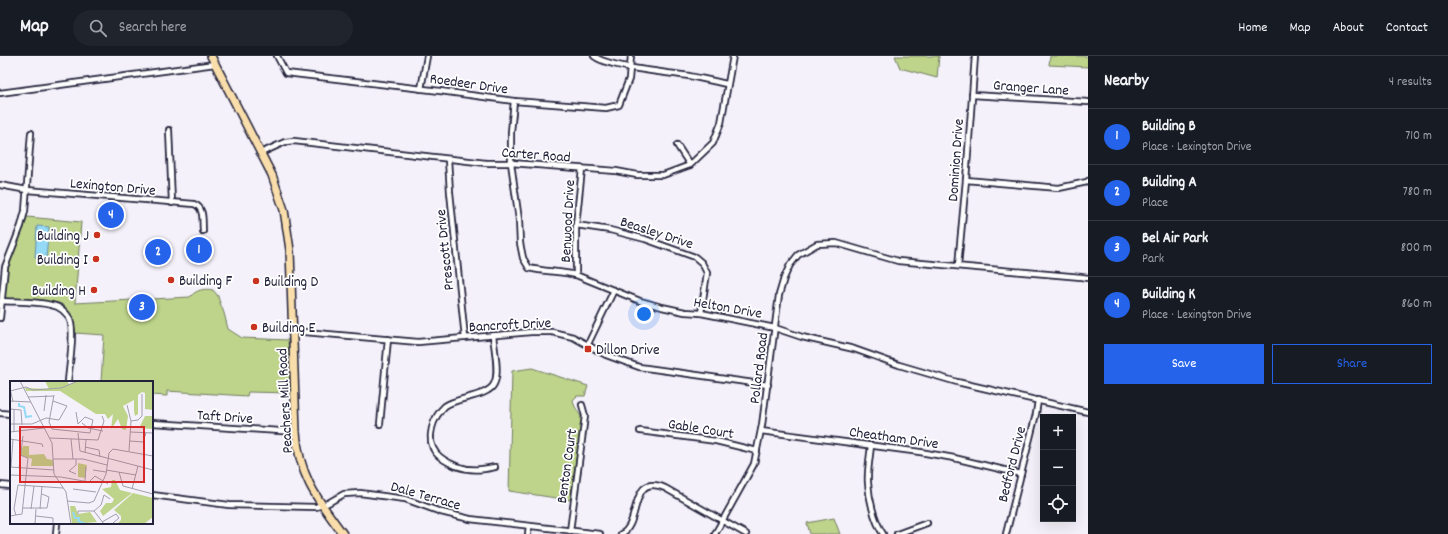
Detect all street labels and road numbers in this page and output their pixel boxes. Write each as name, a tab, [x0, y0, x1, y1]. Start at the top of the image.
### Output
street label: Roedeer Drive	[428, 69, 510, 101]
street label: Granger Lane	[992, 75, 1070, 103]
street label: Dominion Drive	[943, 118, 971, 202]
street label: Carter Road	[501, 143, 571, 169]
street label: Lexington Drive	[69, 173, 157, 203]
street label: Benwood Drive	[556, 179, 582, 263]
street label: Prescott Drive	[431, 208, 461, 291]
street label: Beasley Drive	[617, 212, 696, 256]
street label: Helton Drive	[692, 292, 764, 326]
street label: Bancroft Drive	[468, 313, 552, 339]
street label: Pollard Road	[745, 331, 775, 405]
street label: Peachers Mill Road	[272, 348, 300, 454]
street label: Taft Drive	[196, 405, 254, 431]
street label: Gable Court	[666, 414, 736, 446]
street label: Cheatham Drive	[848, 422, 940, 456]
street label: Bedford Drive	[993, 424, 1033, 505]
street label: Benton Court	[552, 427, 584, 505]
street label: Dale Terrace	[388, 476, 463, 517]

